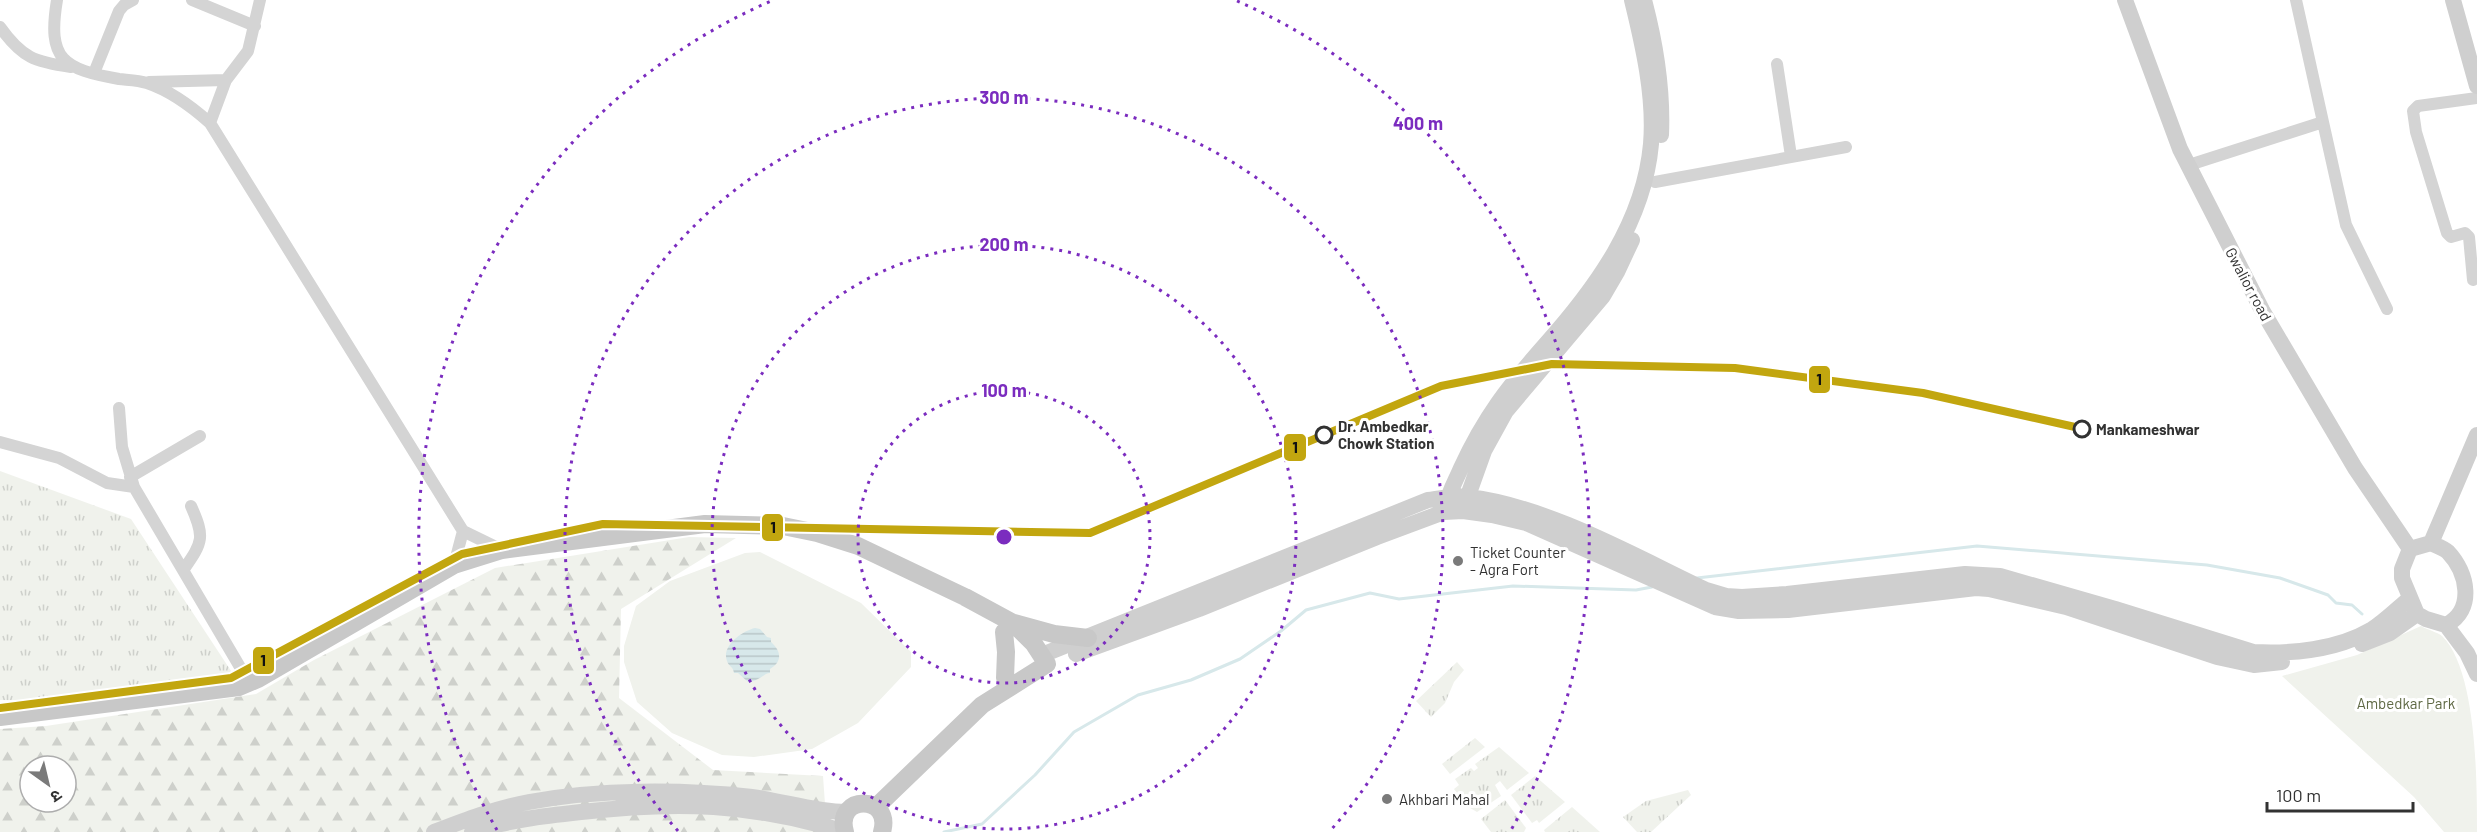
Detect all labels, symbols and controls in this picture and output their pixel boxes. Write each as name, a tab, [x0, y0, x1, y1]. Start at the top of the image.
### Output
text: 300 m	[980, 86, 1028, 108]
text: 400 m	[1393, 112, 1443, 134]
text: 200 m	[979, 233, 1029, 255]
street label: Gwalior road	[2222, 244, 2276, 324]
line badge: 1	[1808, 365, 1831, 394]
text: 1	[1816, 369, 1822, 388]
text: 100 m	[981, 379, 1027, 401]
place label: Dr. Ambedkar Chowk Station	[1338, 417, 1434, 452]
marker: Mankameshwar	[2073, 420, 2091, 438]
place label: Mankameshwar	[2096, 420, 2200, 438]
marker: Dr. Ambedkar Chowk Station	[1315, 426, 1333, 444]
line badge: 1	[1283, 433, 1307, 462]
text: 1	[1292, 437, 1298, 456]
line badge: 1	[761, 513, 784, 542]
text: 1	[770, 517, 776, 536]
centre of rings	[994, 527, 1014, 547]
place label: Ticket Counter - Agra Fort	[1470, 543, 1566, 578]
marker: Ticket Counter - Agra Fort	[1451, 554, 1465, 568]
line badge: 1	[252, 646, 275, 675]
text: 1	[260, 650, 266, 669]
park label: Ambedkar Park	[2357, 694, 2456, 712]
north arrow	[18, 754, 78, 814]
scale bar	[2267, 775, 2412, 813]
text: 100 m	[2276, 784, 2321, 806]
text: उ	[47, 786, 66, 808]
place label: Akhbari Mahal	[1399, 790, 1489, 808]
marker: Akhbari Mahal	[1380, 792, 1394, 806]

